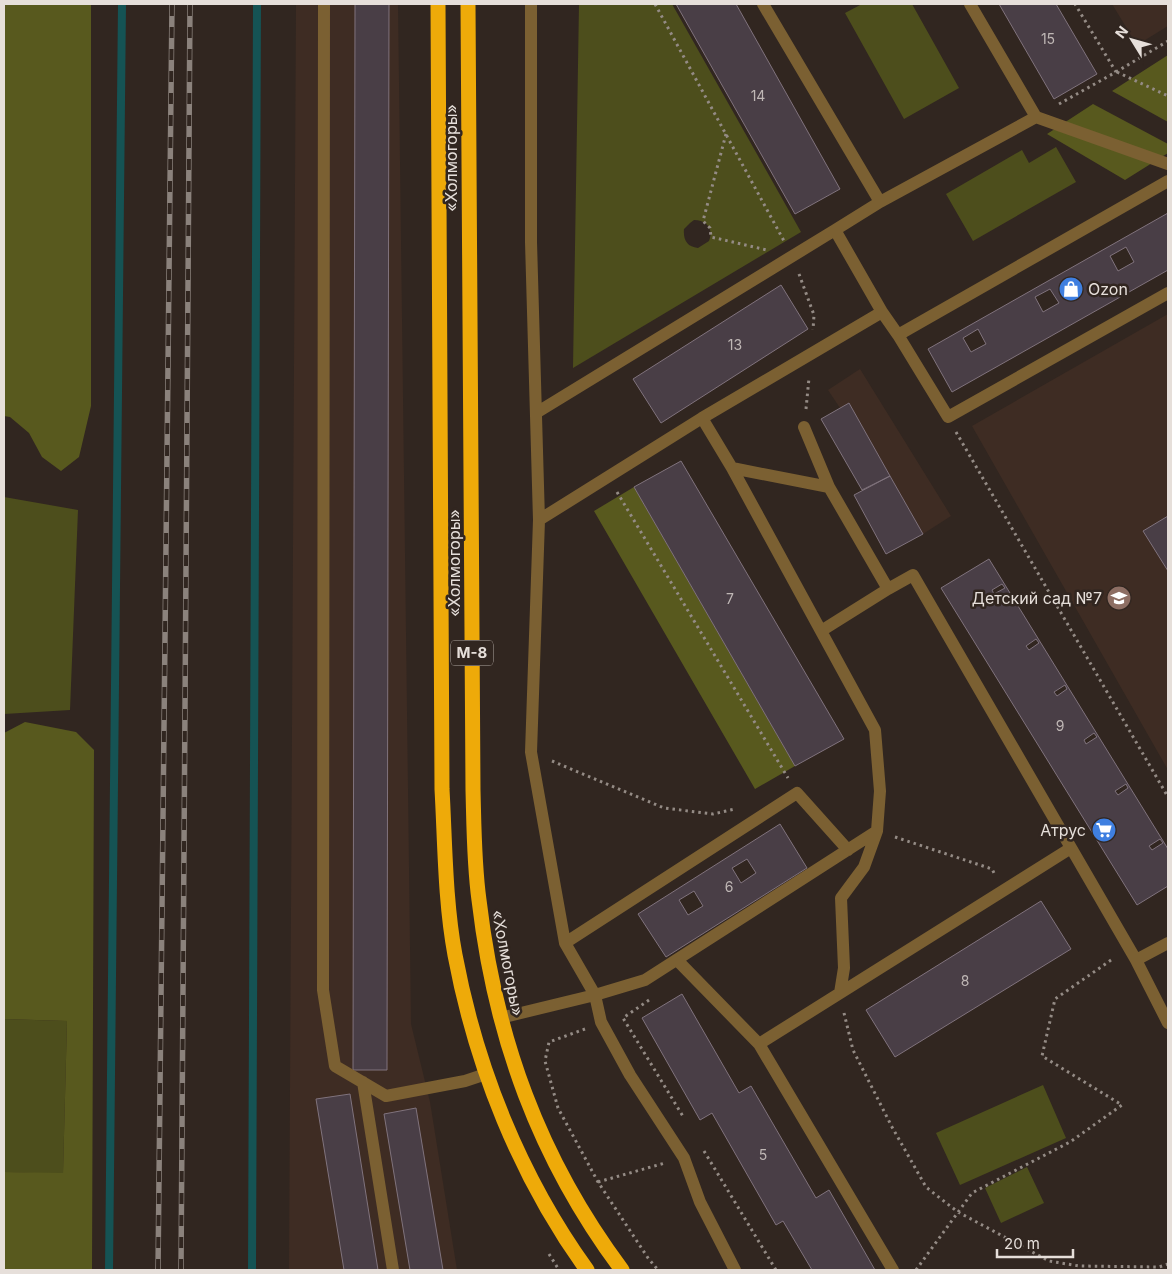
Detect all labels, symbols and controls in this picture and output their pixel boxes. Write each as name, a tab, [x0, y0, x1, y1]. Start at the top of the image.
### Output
north arrow	[1107, 15, 1157, 65]
text: N	[1111, 22, 1131, 41]
house number: 15	[1041, 30, 1055, 47]
house number: 14	[751, 87, 765, 104]
street label: «Холмогоры»	[441, 104, 461, 212]
shop icon: Ozon	[1058, 276, 1084, 302]
place label: Ozon	[1088, 279, 1128, 299]
house number: 13	[728, 336, 742, 353]
street label: «Холмогоры»	[444, 509, 464, 617]
school or university icon: Детский сад №7	[1106, 585, 1132, 611]
place label: Детский сад №7	[972, 588, 1102, 608]
house number: 7	[726, 590, 734, 607]
road number: М-8	[451, 640, 493, 666]
house number: 9	[1056, 717, 1064, 734]
supermarket icon: Атрус	[1091, 817, 1117, 843]
place label: Атрус	[1040, 820, 1086, 840]
house number: 6	[725, 878, 733, 895]
street label: «Холмогоры»	[488, 908, 528, 1018]
house number: 8	[961, 972, 969, 989]
house number: 5	[759, 1146, 767, 1163]
scale bar	[997, 1226, 1073, 1258]
text: 20 m	[1004, 1234, 1040, 1253]

